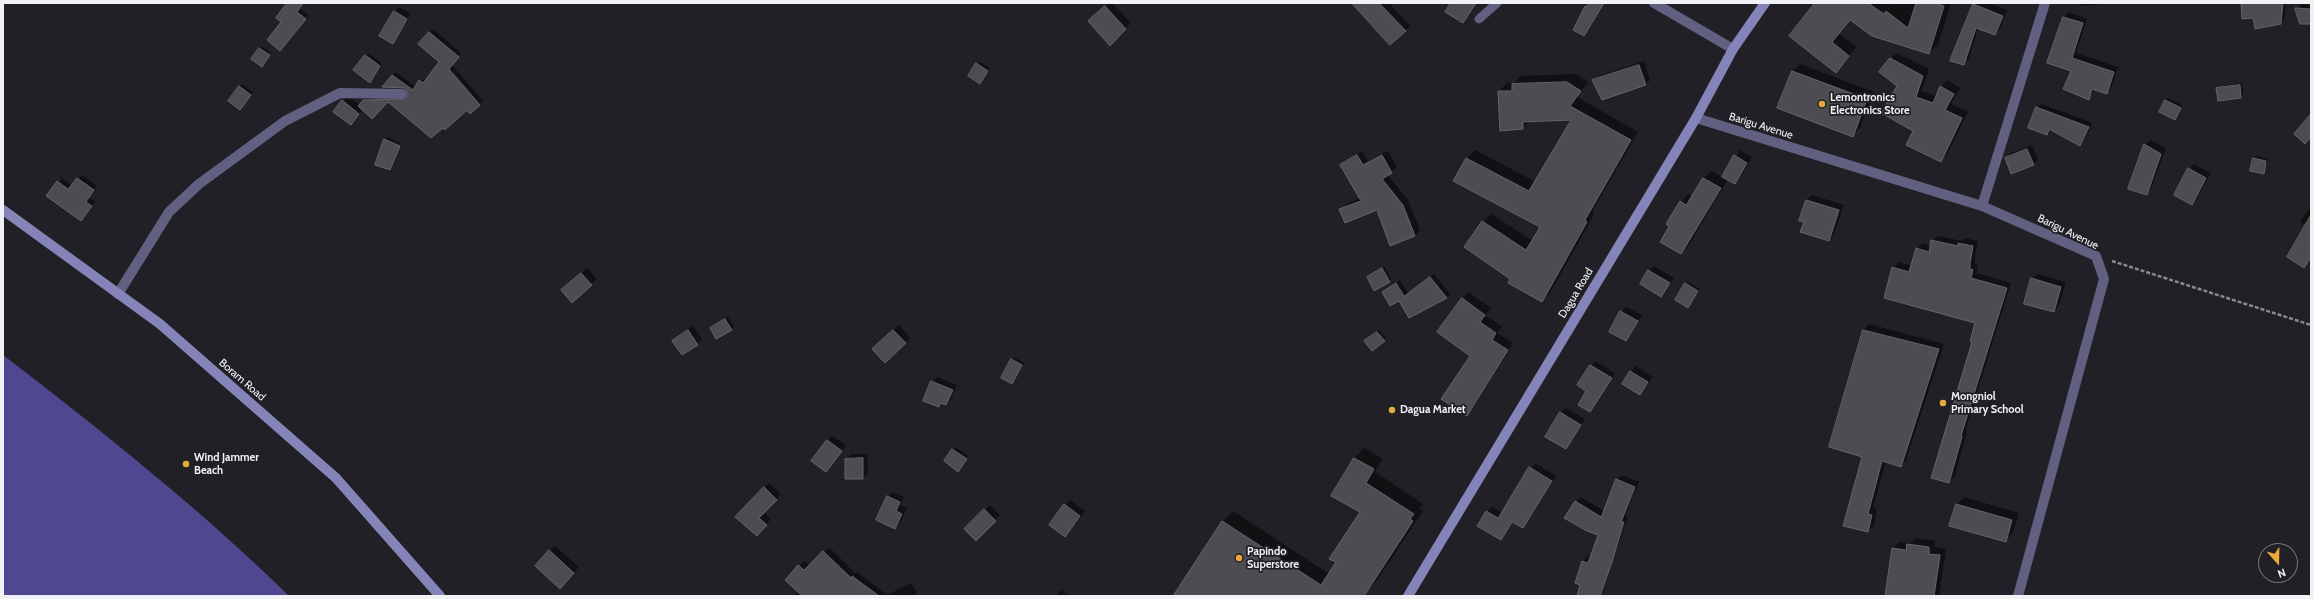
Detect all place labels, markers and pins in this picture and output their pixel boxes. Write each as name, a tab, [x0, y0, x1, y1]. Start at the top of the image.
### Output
place label: Lemontronics Electronics Store	[1830, 91, 1910, 117]
marker: Lemontronics Electronics Store	[1817, 99, 1827, 109]
place label: Mongniol Primary School	[1951, 390, 2024, 416]
marker: Mongniol Primary School	[1938, 398, 1948, 408]
place label: Dagua Market	[1400, 403, 1466, 417]
marker: Dagua Market	[1387, 405, 1397, 415]
place label: Wind Jammer Beach	[194, 451, 259, 477]
marker: Wind Jammer Beach	[181, 459, 191, 469]
place label: Papindo Superstore	[1247, 545, 1299, 571]
marker: Papindo Superstore	[1234, 553, 1244, 563]

